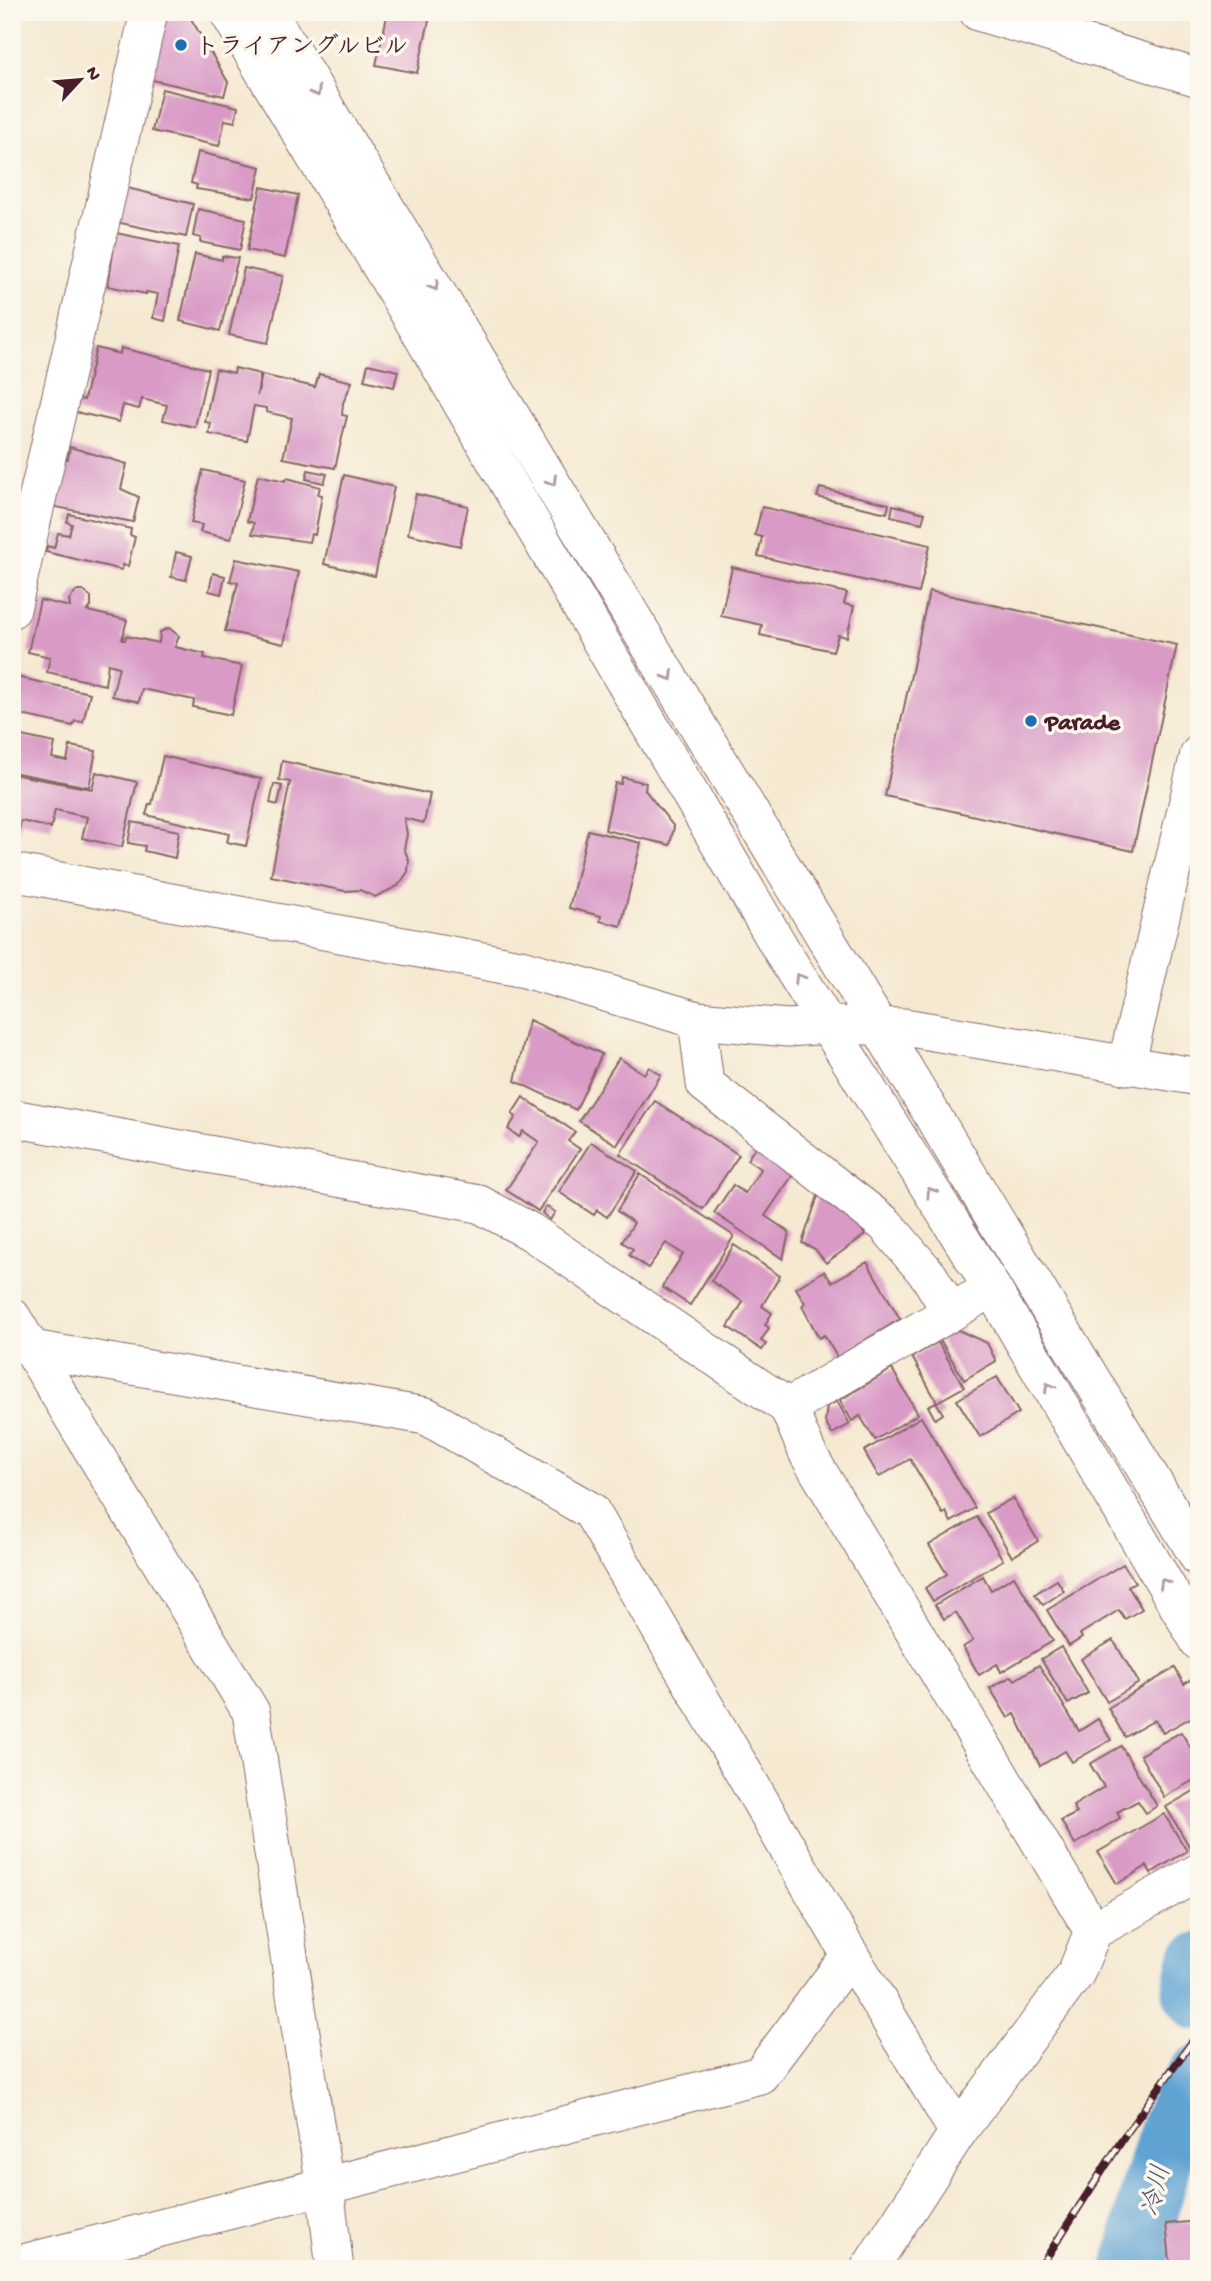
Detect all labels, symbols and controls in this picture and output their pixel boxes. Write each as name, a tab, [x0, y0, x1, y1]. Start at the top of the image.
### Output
place label: トライアングルビル	[195, 33, 408, 63]
marker: トライアングルビル	[173, 37, 189, 53]
north arrow	[46, 46, 116, 116]
text: N	[79, 63, 105, 85]
one-way arrow	[308, 84, 321, 97]
one-way arrow	[426, 279, 439, 292]
one-way arrow	[543, 474, 556, 487]
one-way arrow	[661, 668, 674, 681]
place label: Parade	[1043, 710, 1121, 739]
marker: Parade	[1023, 713, 1039, 729]
one-way arrow	[795, 972, 808, 985]
one-way arrow	[926, 1187, 939, 1200]
one-way arrow	[1044, 1381, 1057, 1394]
one-way arrow	[1159, 1578, 1172, 1591]
water label: 冷川	[1136, 2162, 1180, 2220]

